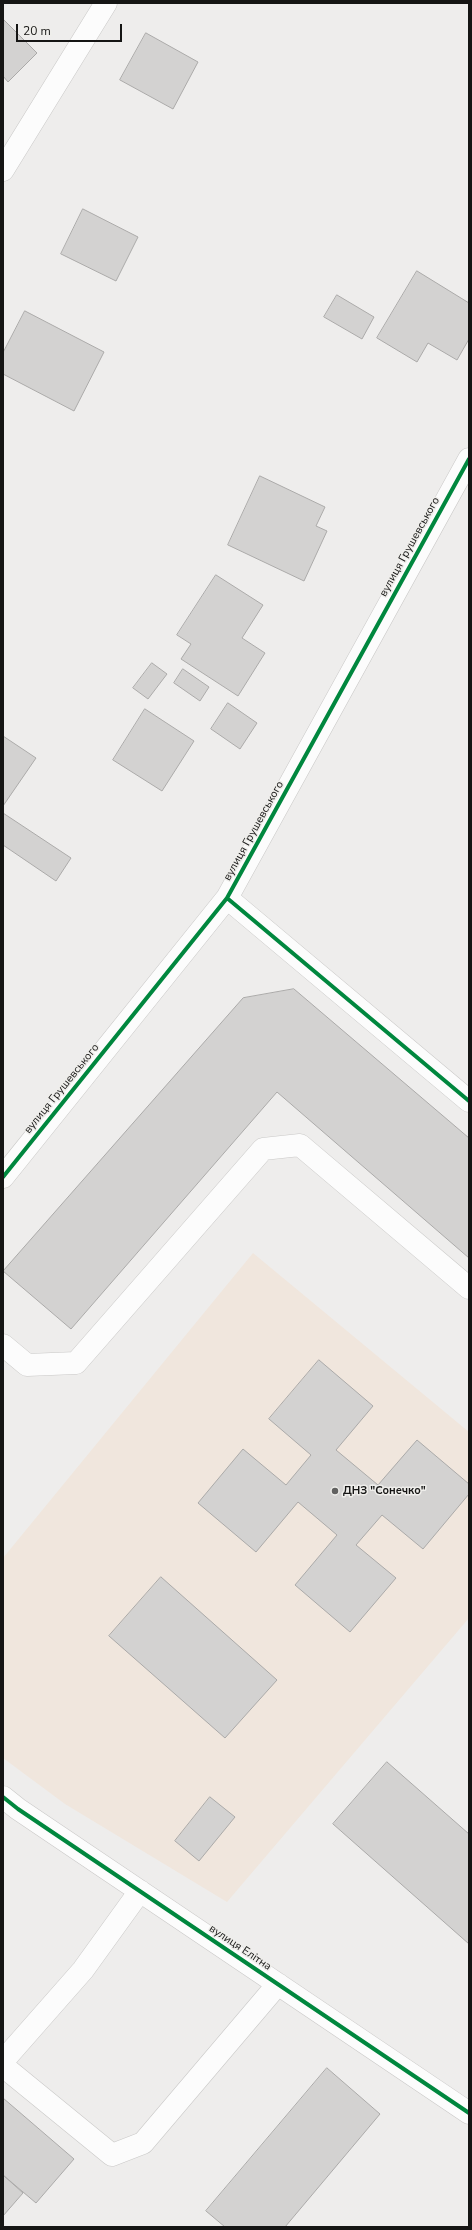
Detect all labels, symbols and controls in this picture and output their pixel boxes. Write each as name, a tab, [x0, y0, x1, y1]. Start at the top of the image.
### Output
scale bar	[18, 16, 124, 42]
text: 20 m	[23, 23, 51, 39]
street label: вулиця Грушевського	[377, 495, 443, 599]
street label: вулиця Грушевського	[221, 779, 287, 883]
street label: вулиця Грушевського	[22, 1041, 102, 1137]
place label: ДНЗ "Сонечко"	[343, 1484, 426, 1498]
marker: ДНЗ "Сонечко"	[330, 1486, 340, 1496]
street label: вулиця Елітна	[206, 1922, 274, 1974]

